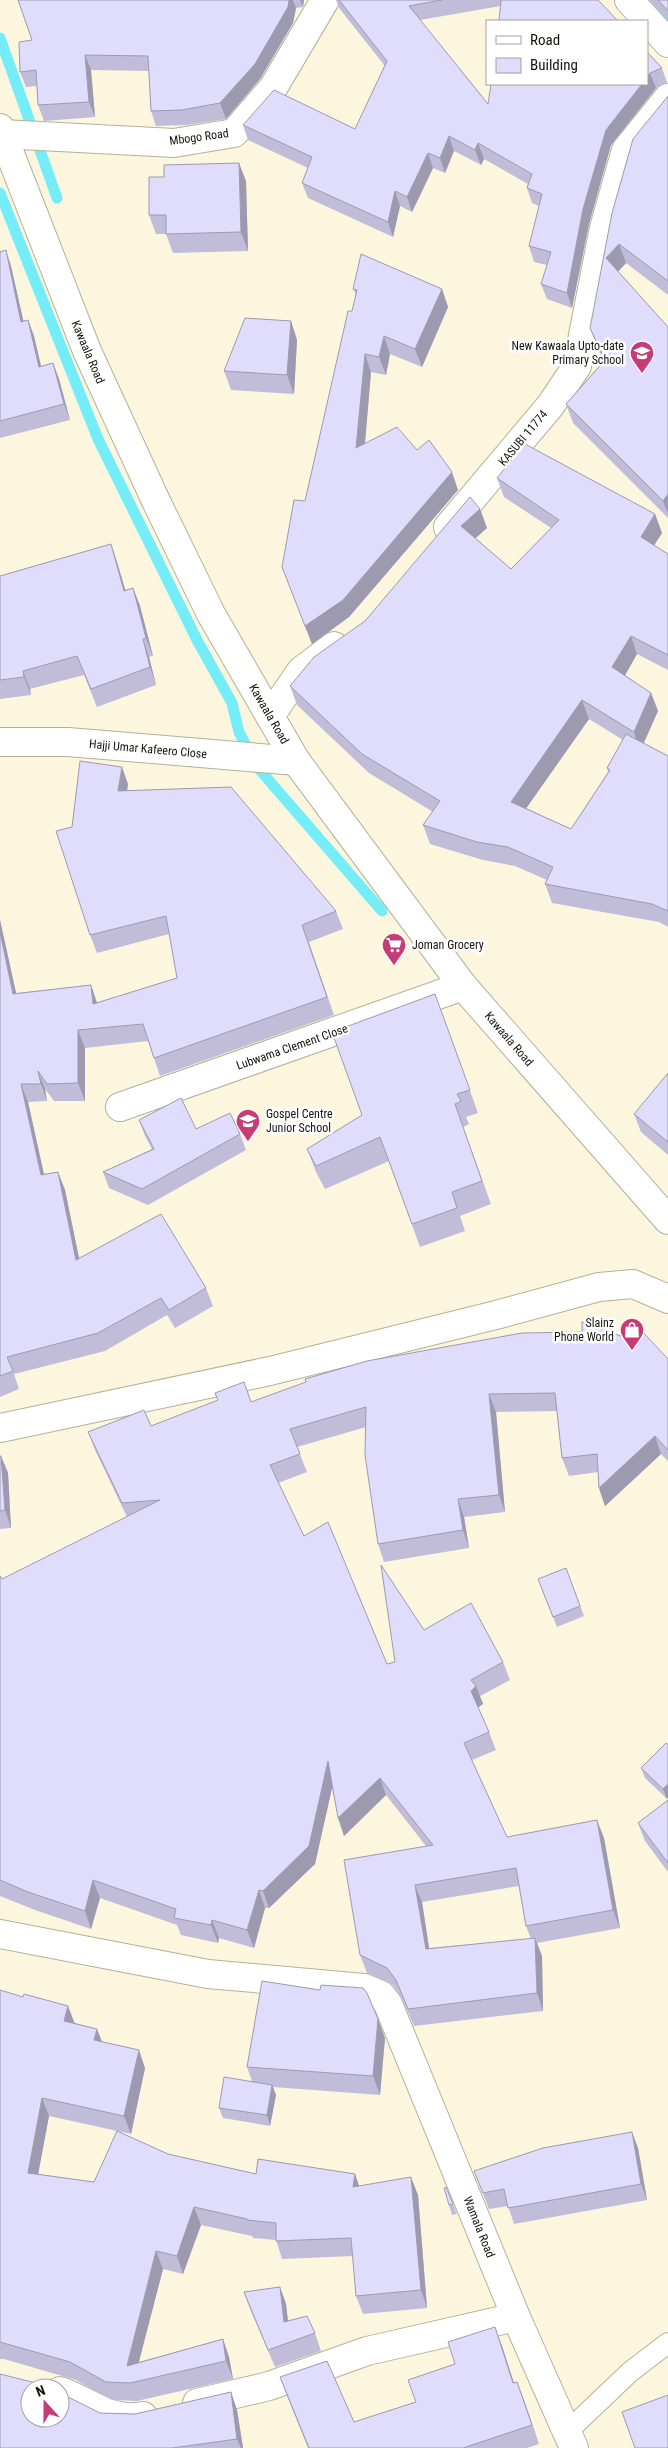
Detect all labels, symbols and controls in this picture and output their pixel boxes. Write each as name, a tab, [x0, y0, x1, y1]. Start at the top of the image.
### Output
legend	[486, 20, 648, 85]
text: Road	[530, 31, 560, 49]
text: Building	[530, 56, 578, 74]
street label: Mbogo Road	[168, 126, 230, 148]
street label: Kawaala Road	[68, 318, 108, 386]
place label: New Kawaala Upto-date Primary School	[512, 339, 624, 367]
school or university icon: New Kawaala Upto-date Primary School	[629, 340, 655, 374]
street label: KASUBI 11774	[496, 407, 550, 469]
street label: Kawaala Road	[246, 682, 292, 747]
street label: Hajji Umar Kafeero Close	[89, 737, 208, 761]
supermarket icon: Joman Grocery	[381, 932, 407, 966]
place label: Joman Grocery	[412, 938, 484, 952]
street label: Kawaala Road	[482, 1009, 536, 1069]
street label: Lubwama Clement Close	[234, 1021, 350, 1073]
place label: Gospel Centre Junior School	[266, 1107, 333, 1135]
school or university icon: Gospel Centre Junior School	[235, 1108, 261, 1142]
place label: Slainz Phone World	[554, 1316, 614, 1344]
shop icon: Slainz Phone World	[619, 1317, 645, 1351]
street label: Wamala Road	[460, 2194, 498, 2260]
north arrow	[20, 2378, 70, 2428]
text: N	[33, 2382, 47, 2400]

